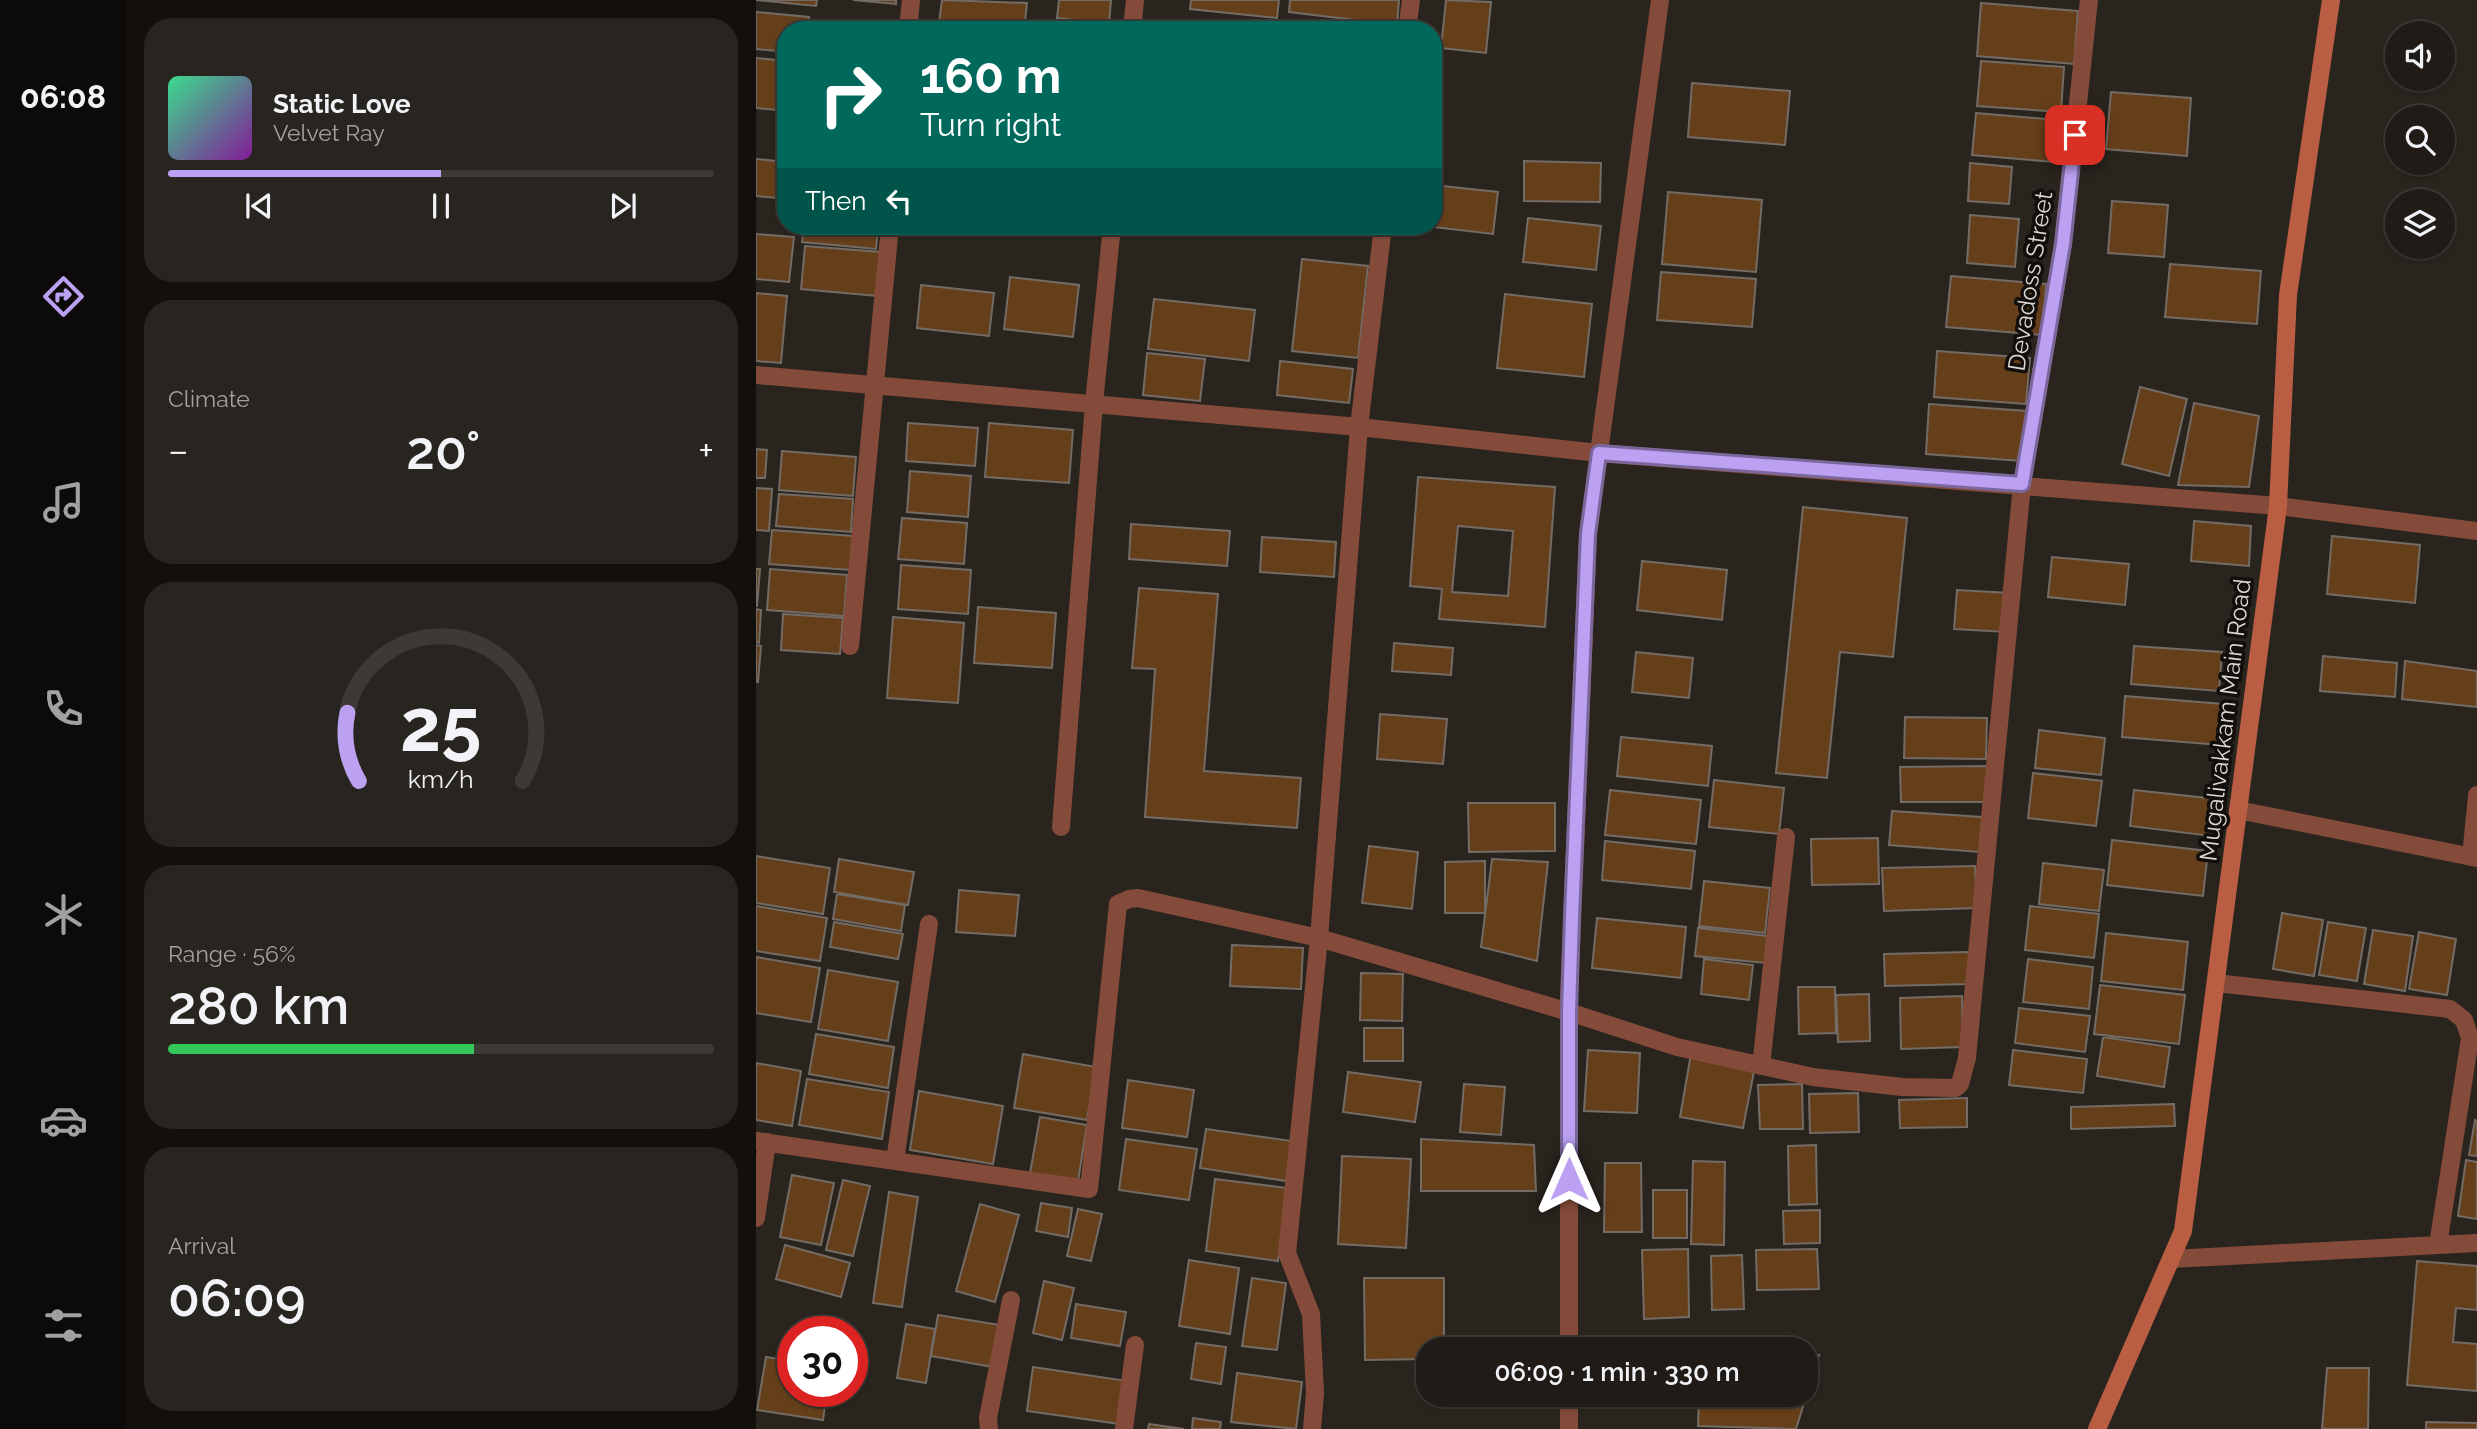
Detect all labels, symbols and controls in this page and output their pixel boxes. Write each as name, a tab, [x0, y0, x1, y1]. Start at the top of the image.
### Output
map controls	[2385, 21, 2455, 259]
button: sound	[2385, 21, 2455, 91]
text: 160 m	[920, 47, 1061, 104]
icon: right	[805, 49, 896, 140]
text: 06:08	[20, 78, 106, 115]
text: Static Love	[273, 89, 411, 119]
pin	[2045, 105, 2105, 165]
button: search	[2385, 105, 2455, 175]
text: Turn right	[920, 106, 1061, 143]
icon: arrive	[2056, 116, 2094, 154]
text: Velvet Ray	[273, 119, 385, 146]
icon: left	[880, 182, 918, 220]
text: Then	[805, 186, 866, 216]
icon: previous	[240, 187, 278, 225]
icon: pause	[422, 187, 460, 225]
icon: next	[604, 187, 642, 225]
street label: Devadoss Street	[2001, 189, 2059, 373]
button: layers	[2385, 189, 2455, 259]
icon: directions	[39, 272, 88, 321]
text: Climate	[168, 385, 250, 412]
text: 20°	[406, 420, 480, 481]
text: −	[168, 428, 188, 473]
text: +	[698, 428, 714, 473]
icon: music	[39, 478, 88, 527]
street label: Mugalivakkam Main Road	[2193, 577, 2257, 863]
text: 25	[400, 683, 482, 768]
icon: phone	[39, 684, 88, 733]
text: km/h	[408, 763, 474, 793]
icon: climate	[39, 890, 88, 939]
text: Range · 56%	[168, 940, 295, 967]
text: 280 km	[168, 975, 349, 1036]
icon: car	[39, 1096, 88, 1145]
position arrow	[1532, 1142, 1606, 1216]
text: Arrival	[168, 1232, 235, 1259]
text: 06:09	[168, 1267, 306, 1328]
icon: filters	[39, 1301, 88, 1350]
speed limit sign: 30	[777, 1316, 868, 1407]
text: 06:09 · 1 min · 330 m	[1494, 1357, 1740, 1387]

